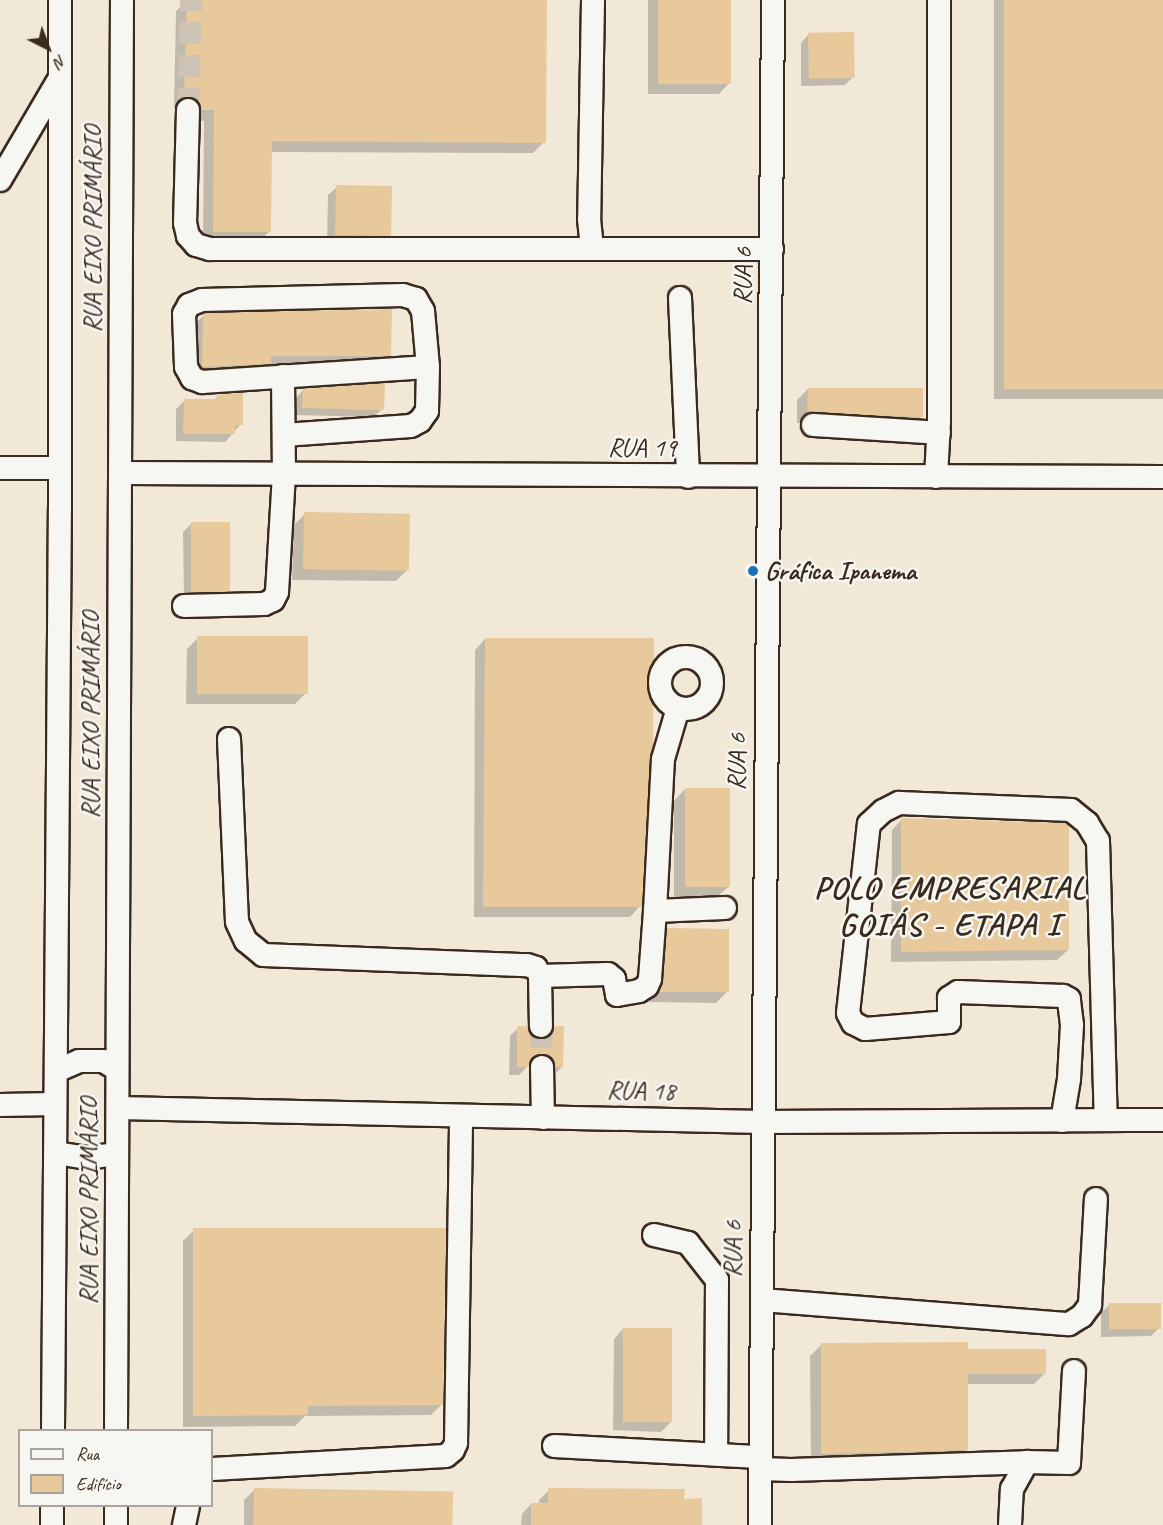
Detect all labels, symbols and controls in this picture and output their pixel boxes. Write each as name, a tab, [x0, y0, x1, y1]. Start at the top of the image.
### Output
north arrow	[18, 18, 78, 78]
text: N	[50, 51, 70, 72]
street label: RUA EIXO PRIMÁRIO	[77, 126, 109, 332]
street label: RUA 6	[727, 247, 759, 305]
street label: RUA 19	[608, 432, 676, 464]
place label: Gráfica Ipanema	[765, 555, 916, 587]
marker: Gráfica Ipanema	[746, 564, 760, 578]
street label: RUA EIXO PRIMÁRIO	[75, 612, 107, 818]
street label: RUA 6	[721, 733, 753, 791]
district label: POLO EMPRESARIAL GOIÁS - ETAPA I	[816, 870, 1084, 945]
street label: RUA 18	[606, 1075, 676, 1107]
street label: RUA EIXO PRIMÁRIO	[73, 1098, 105, 1304]
street label: RUA 6	[717, 1220, 749, 1278]
legend	[18, 1429, 213, 1507]
text: Rua	[76, 1443, 99, 1465]
text: Edifício	[76, 1473, 121, 1495]

